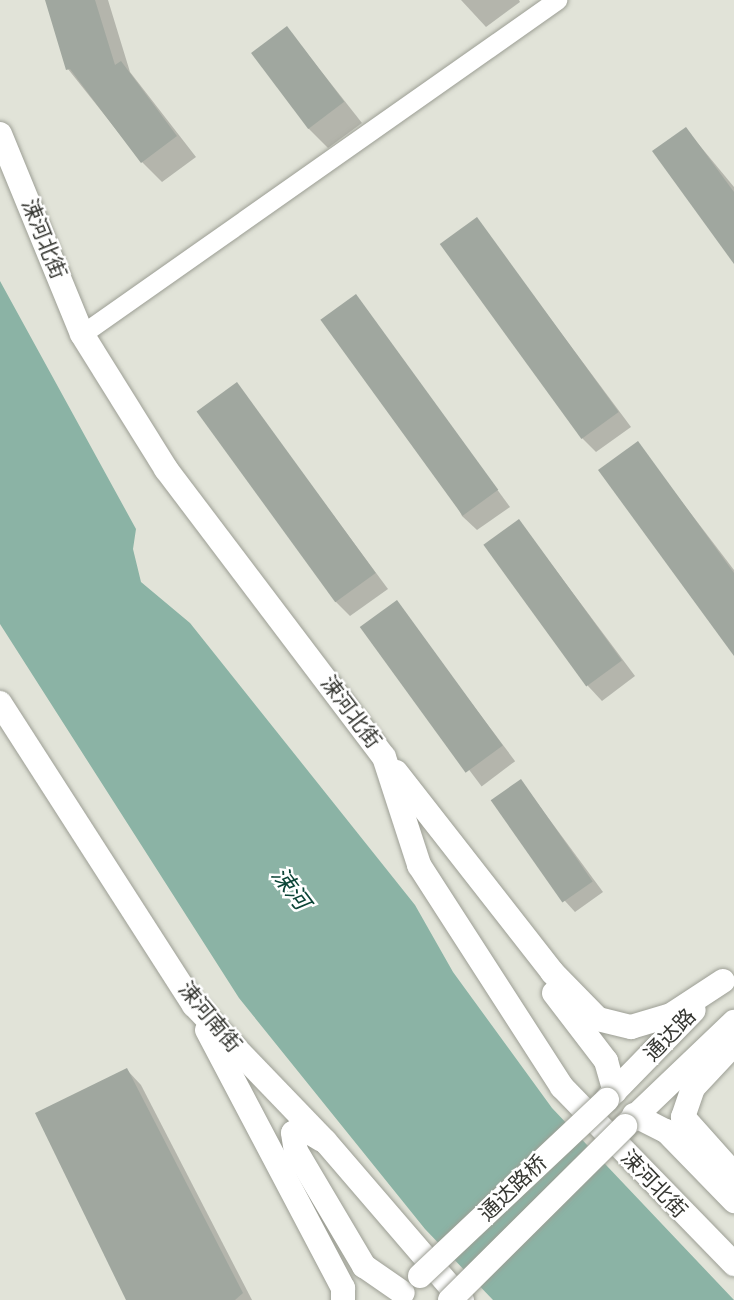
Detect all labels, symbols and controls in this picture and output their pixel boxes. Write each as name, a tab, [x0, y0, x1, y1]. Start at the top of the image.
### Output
street label: 涑河北街	[17, 195, 71, 283]
street label: 涑河北街	[316, 671, 386, 753]
water label: 涑河	[265, 862, 315, 916]
street label: 涑河南街	[173, 977, 247, 1057]
street label: 通达路	[639, 1004, 701, 1066]
street label: 涑河北街	[616, 1145, 692, 1223]
street label: 通达路桥	[474, 1150, 552, 1226]

